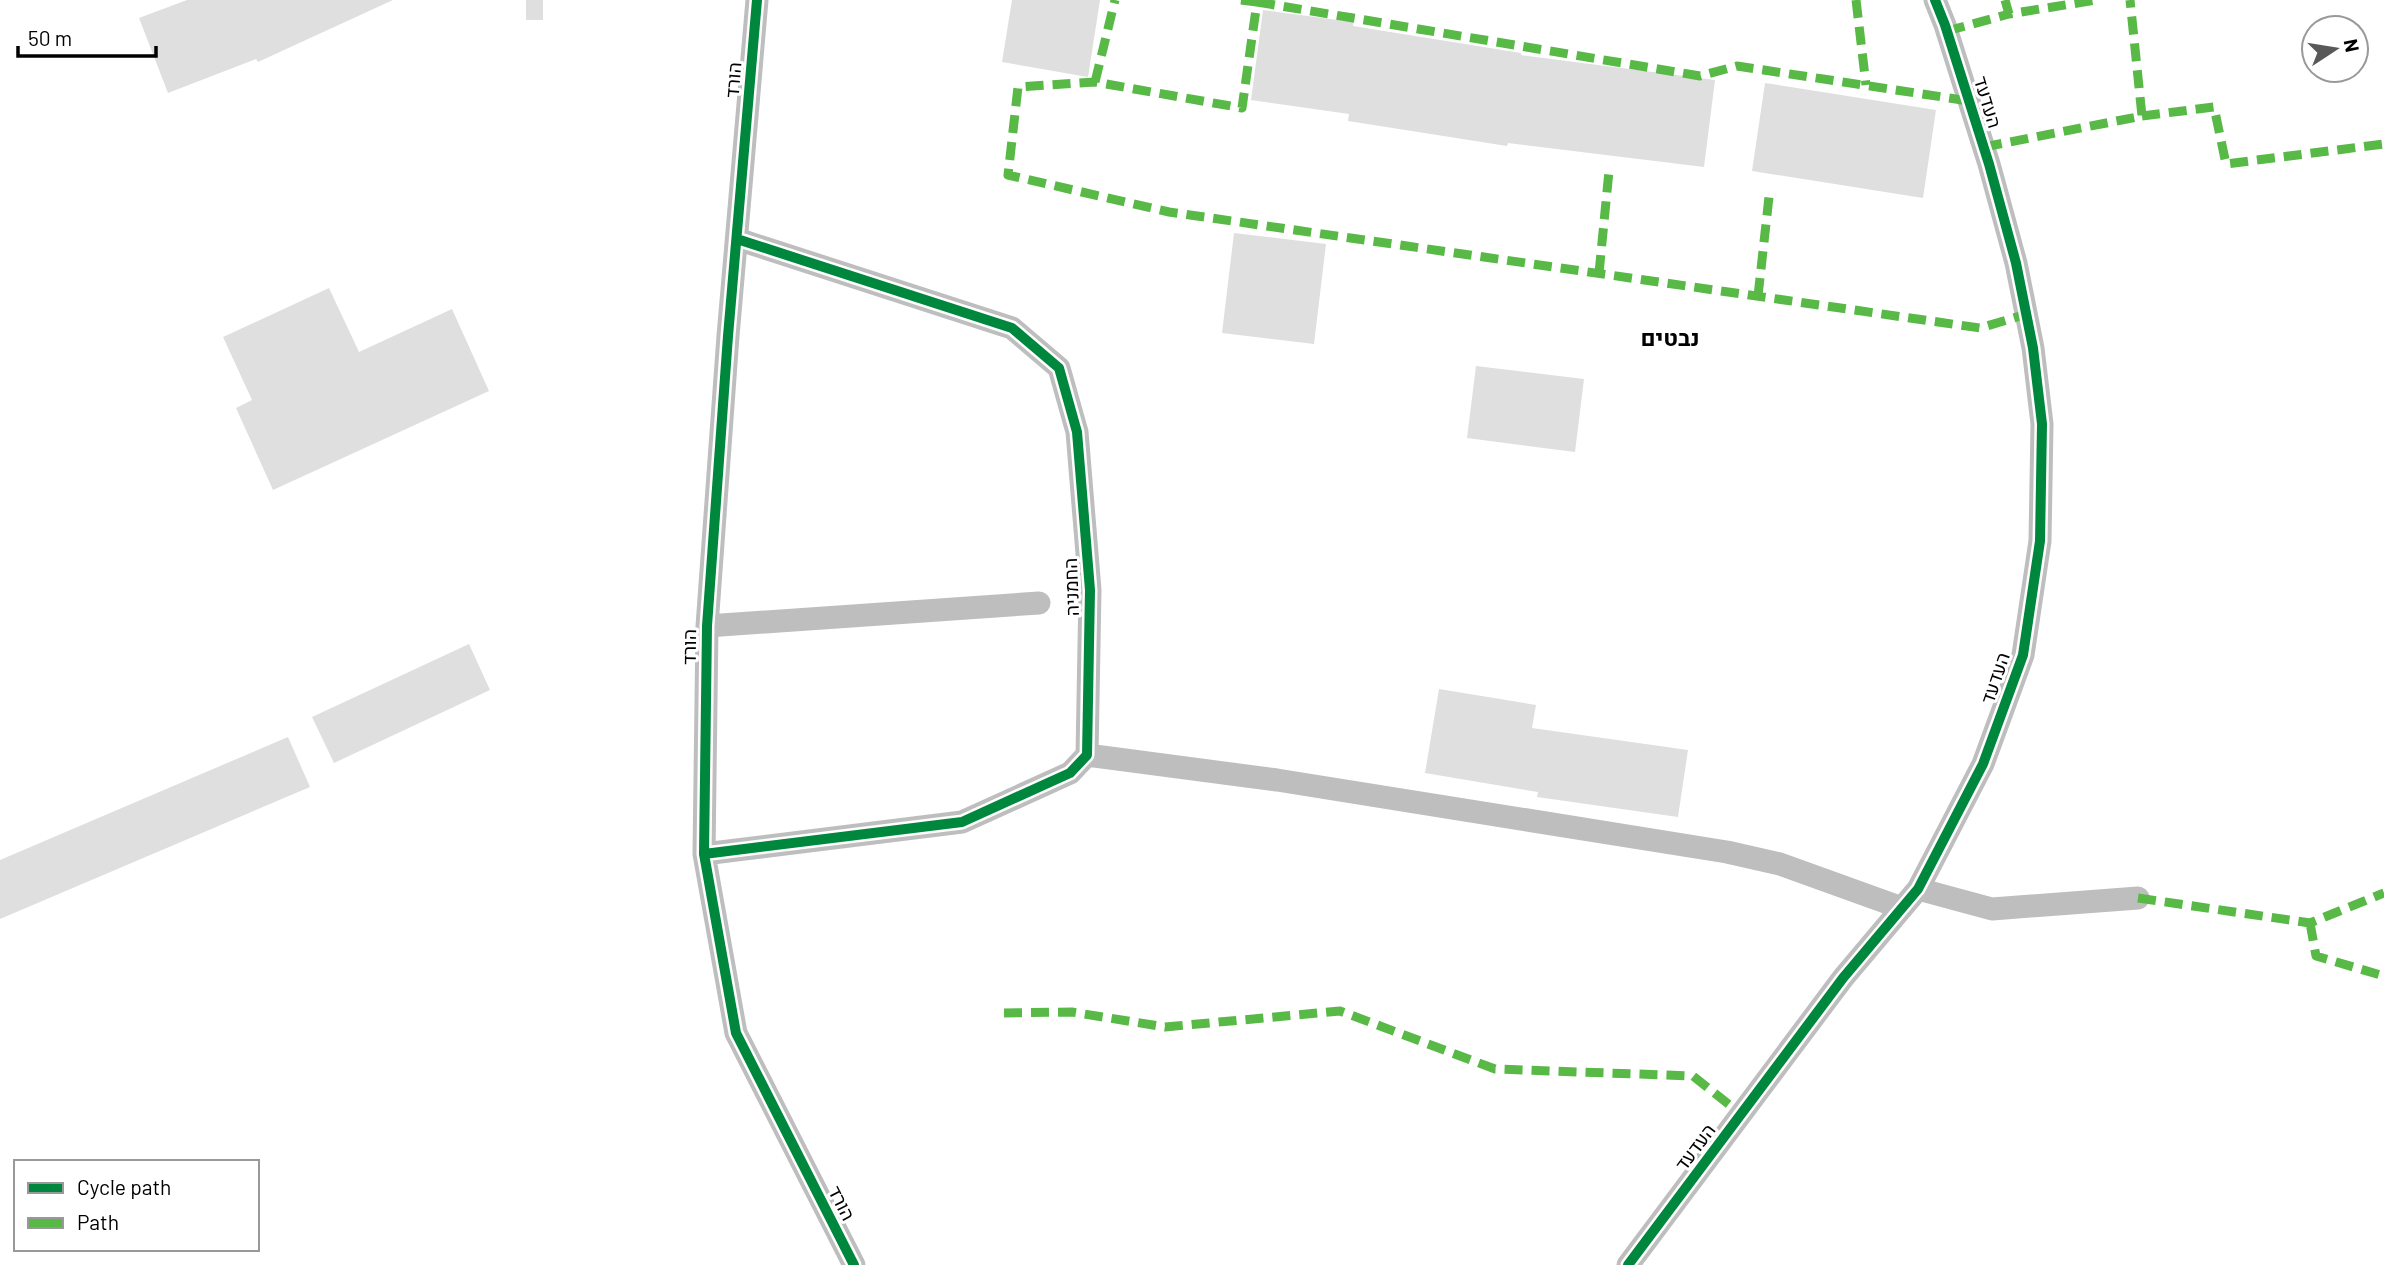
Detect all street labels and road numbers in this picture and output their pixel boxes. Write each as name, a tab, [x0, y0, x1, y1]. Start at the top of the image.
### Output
street label: הורד	[719, 61, 746, 99]
street label: העדעד	[1970, 73, 2007, 131]
street label: החמניה	[1058, 557, 1083, 617]
street label: הורד	[677, 629, 700, 665]
street label: העדעד	[1975, 649, 2014, 707]
street label: העדעד	[1669, 1119, 1720, 1175]
street label: הורד	[824, 1182, 861, 1224]

